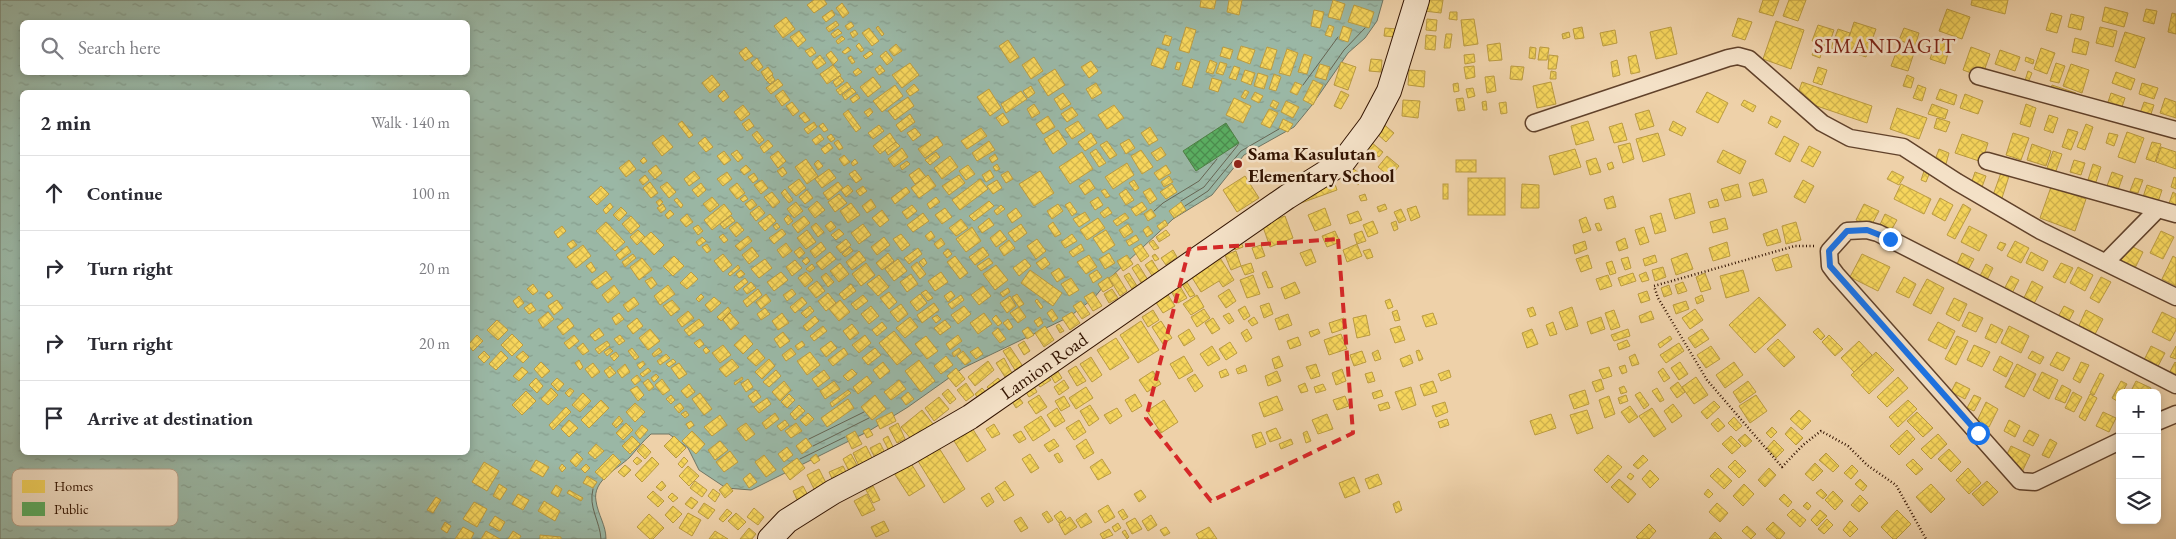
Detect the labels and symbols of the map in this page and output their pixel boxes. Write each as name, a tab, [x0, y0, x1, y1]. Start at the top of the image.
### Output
district label: SIMANDAGIT	[1814, 32, 1956, 59]
place label: Sama Kasulutan Elementary School	[1248, 141, 1395, 188]
marker: Sama Kasulutan Elementary School	[1232, 158, 1244, 170]
route end	[1879, 228, 1902, 251]
street label: Lamion Road	[995, 327, 1093, 405]
route start	[1967, 422, 1990, 445]
legend	[12, 469, 178, 526]
text: Homes	[54, 477, 94, 495]
text: Public	[54, 500, 89, 518]

